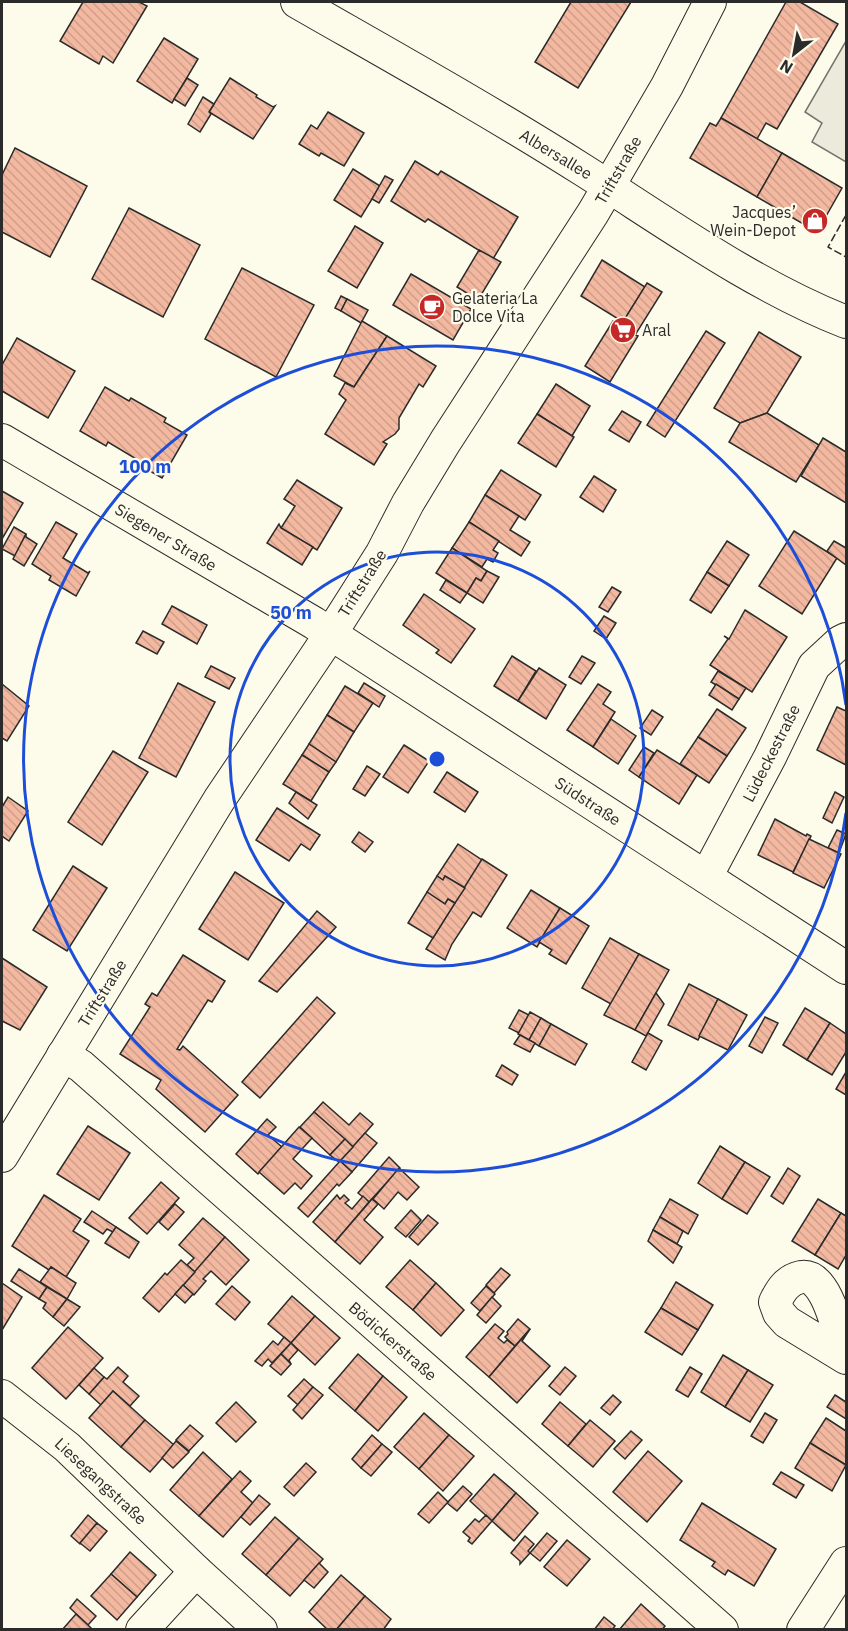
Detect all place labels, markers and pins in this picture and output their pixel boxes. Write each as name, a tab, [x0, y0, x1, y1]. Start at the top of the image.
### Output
place label: Jacques’ Wein-Depot	[710, 202, 796, 240]
shop icon: Jacques’ Wein-Depot	[800, 206, 830, 236]
place label: Gelateria La Dolce Vita	[452, 288, 538, 326]
cafe icon: Gelateria La Dolce Vita	[417, 292, 447, 322]
supermarket icon: Aral	[608, 315, 638, 345]
place label: Aral	[642, 320, 671, 340]
centre of rings	[427, 749, 447, 769]

